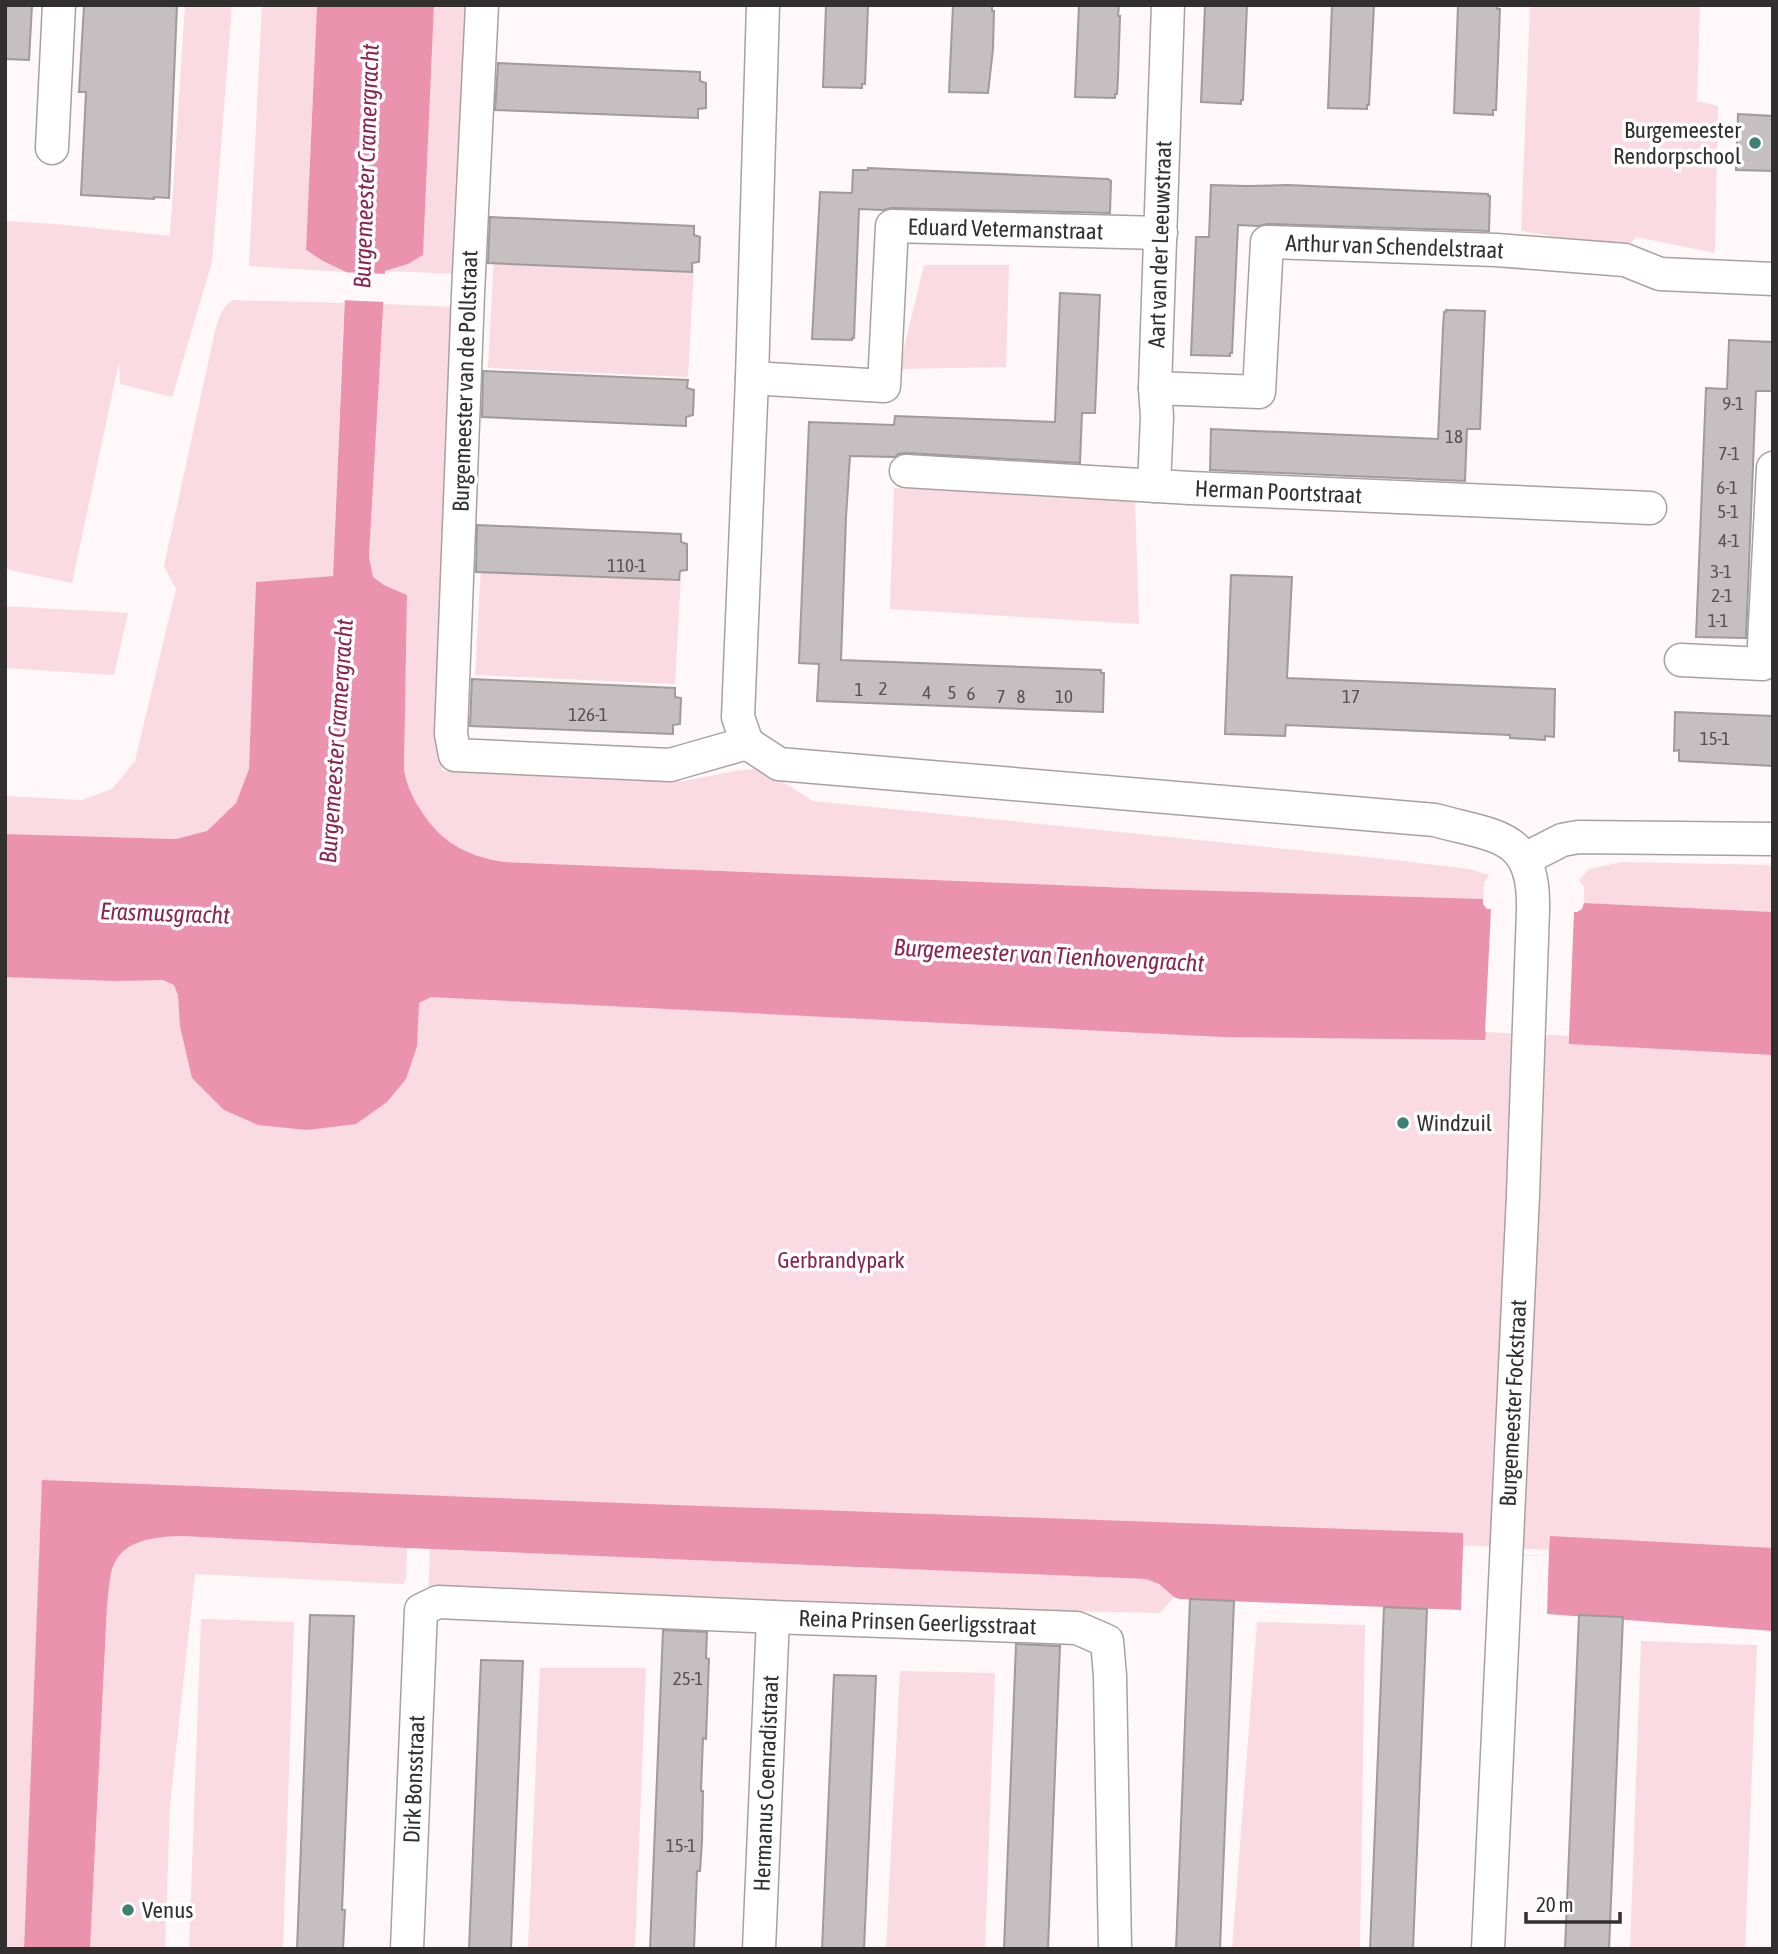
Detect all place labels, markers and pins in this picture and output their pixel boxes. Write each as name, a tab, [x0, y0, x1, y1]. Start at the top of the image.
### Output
place label: Burgemeester Rendorpschool	[1613, 117, 1742, 169]
marker: Burgemeester Rendorpschool	[1747, 135, 1763, 151]
place label: Windzuil	[1417, 1110, 1492, 1136]
marker: Windzuil	[1395, 1115, 1411, 1131]
place label: Venus	[142, 1897, 193, 1923]
marker: Venus	[120, 1902, 136, 1918]

